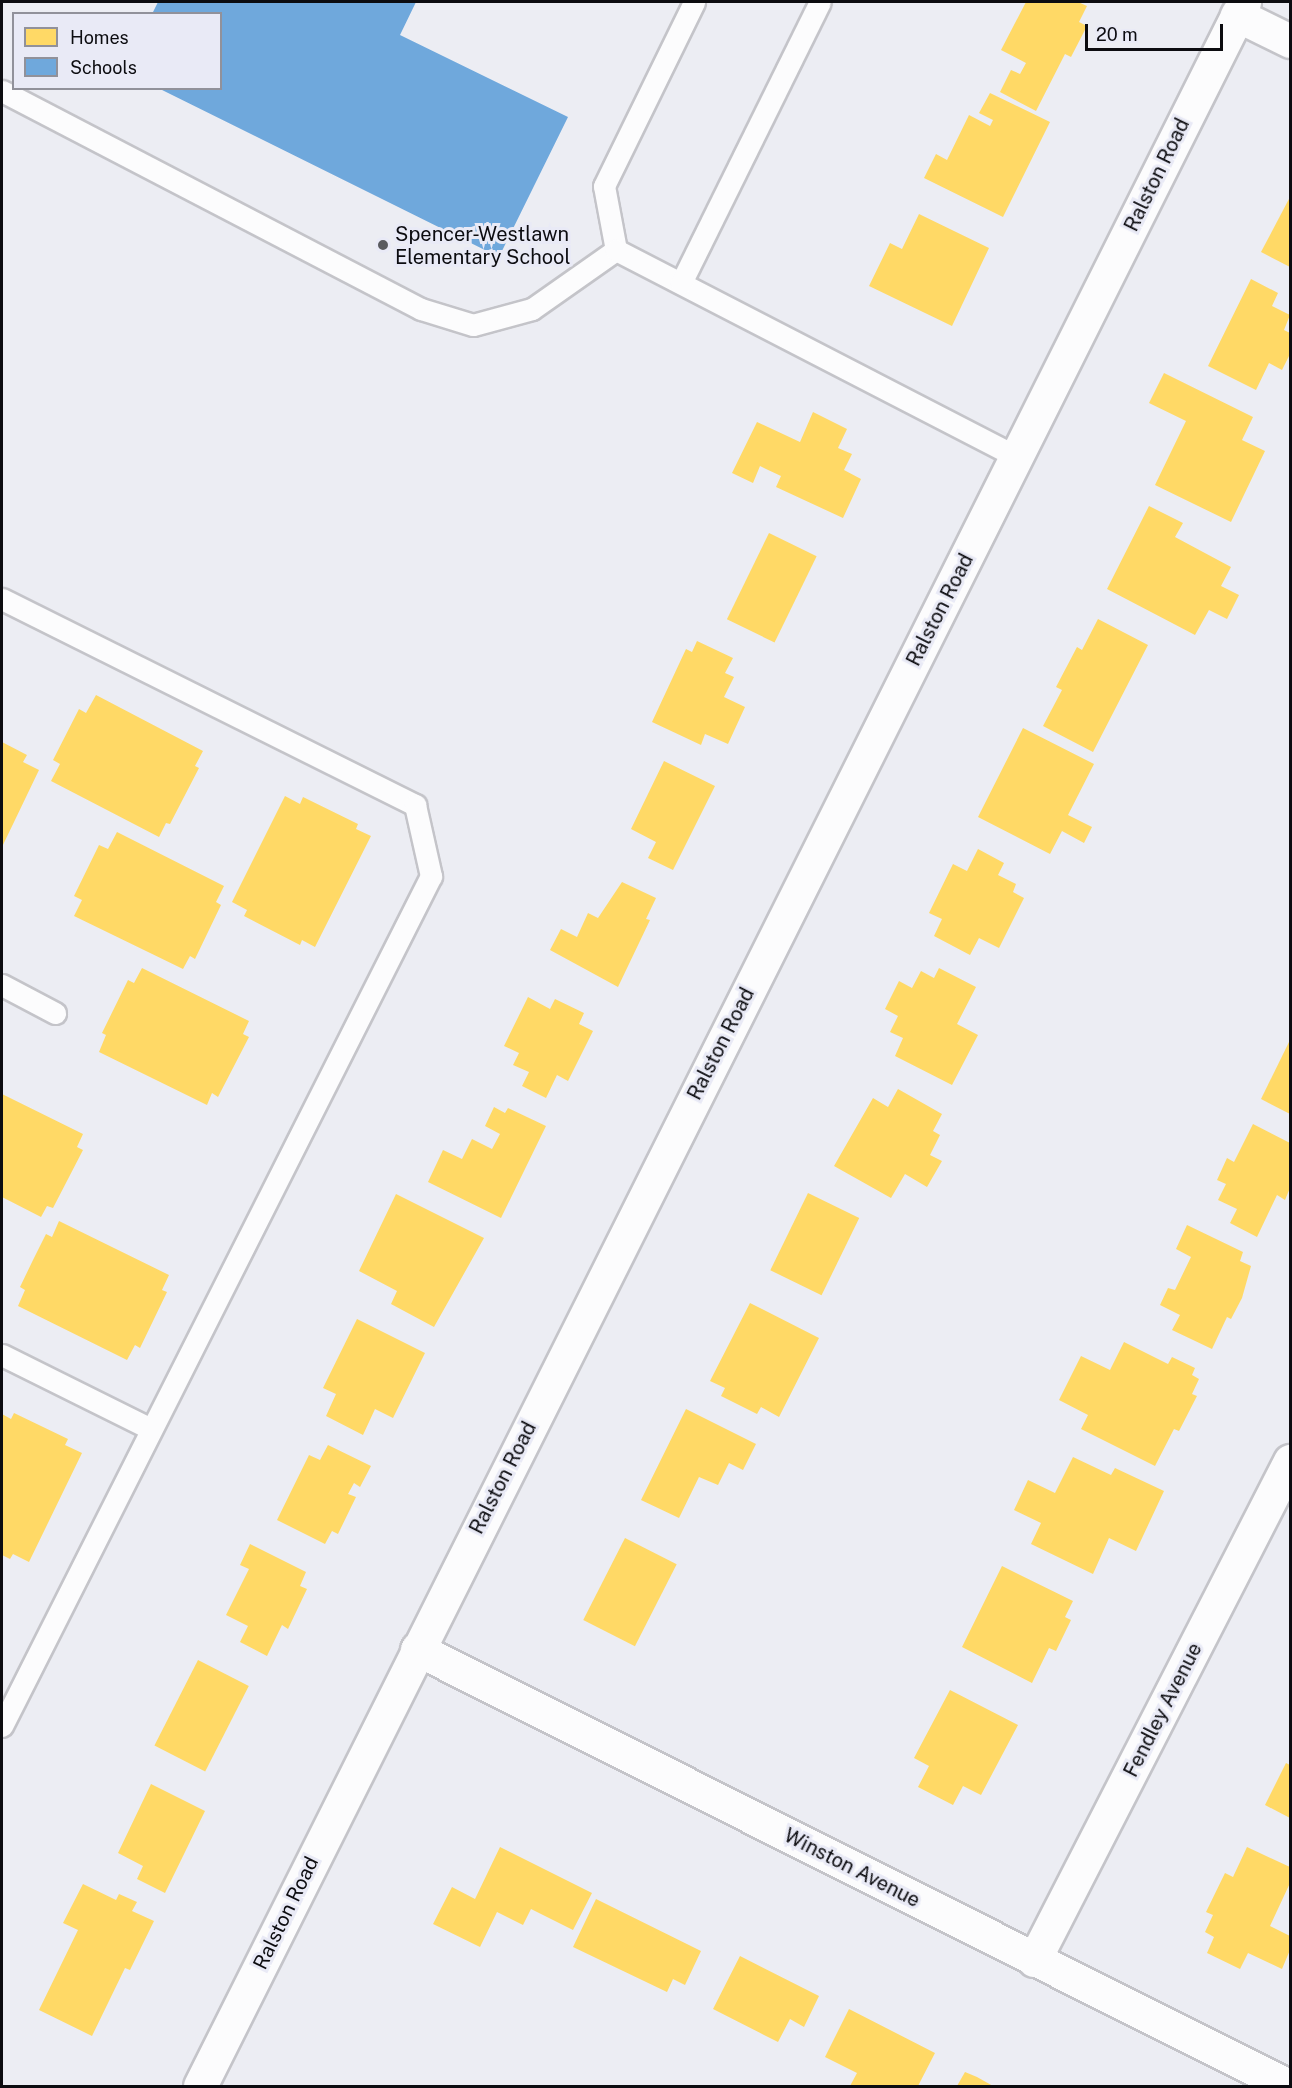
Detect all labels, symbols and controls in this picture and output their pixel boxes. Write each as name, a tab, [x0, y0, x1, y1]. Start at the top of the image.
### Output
legend	[12, 12, 222, 90]
scale bar	[1088, 12, 1226, 50]
text: 20 m	[1096, 24, 1138, 45]
text: Homes	[70, 27, 129, 48]
text: Schools	[70, 57, 137, 78]
street label: Ralston Road	[1119, 115, 1195, 235]
place label: Spencer-Westlawn Elementary School	[395, 222, 571, 269]
marker: Spencer-Westlawn Elementary School	[376, 238, 390, 252]
street label: Ralston Road	[901, 550, 979, 670]
street label: Ralston Road	[682, 984, 760, 1104]
street label: Ralston Road	[464, 1418, 542, 1538]
street label: Fendley Avenue	[1119, 1639, 1207, 1781]
street label: Winston Avenue	[780, 1823, 924, 1913]
street label: Ralston Road	[248, 1853, 324, 1973]

